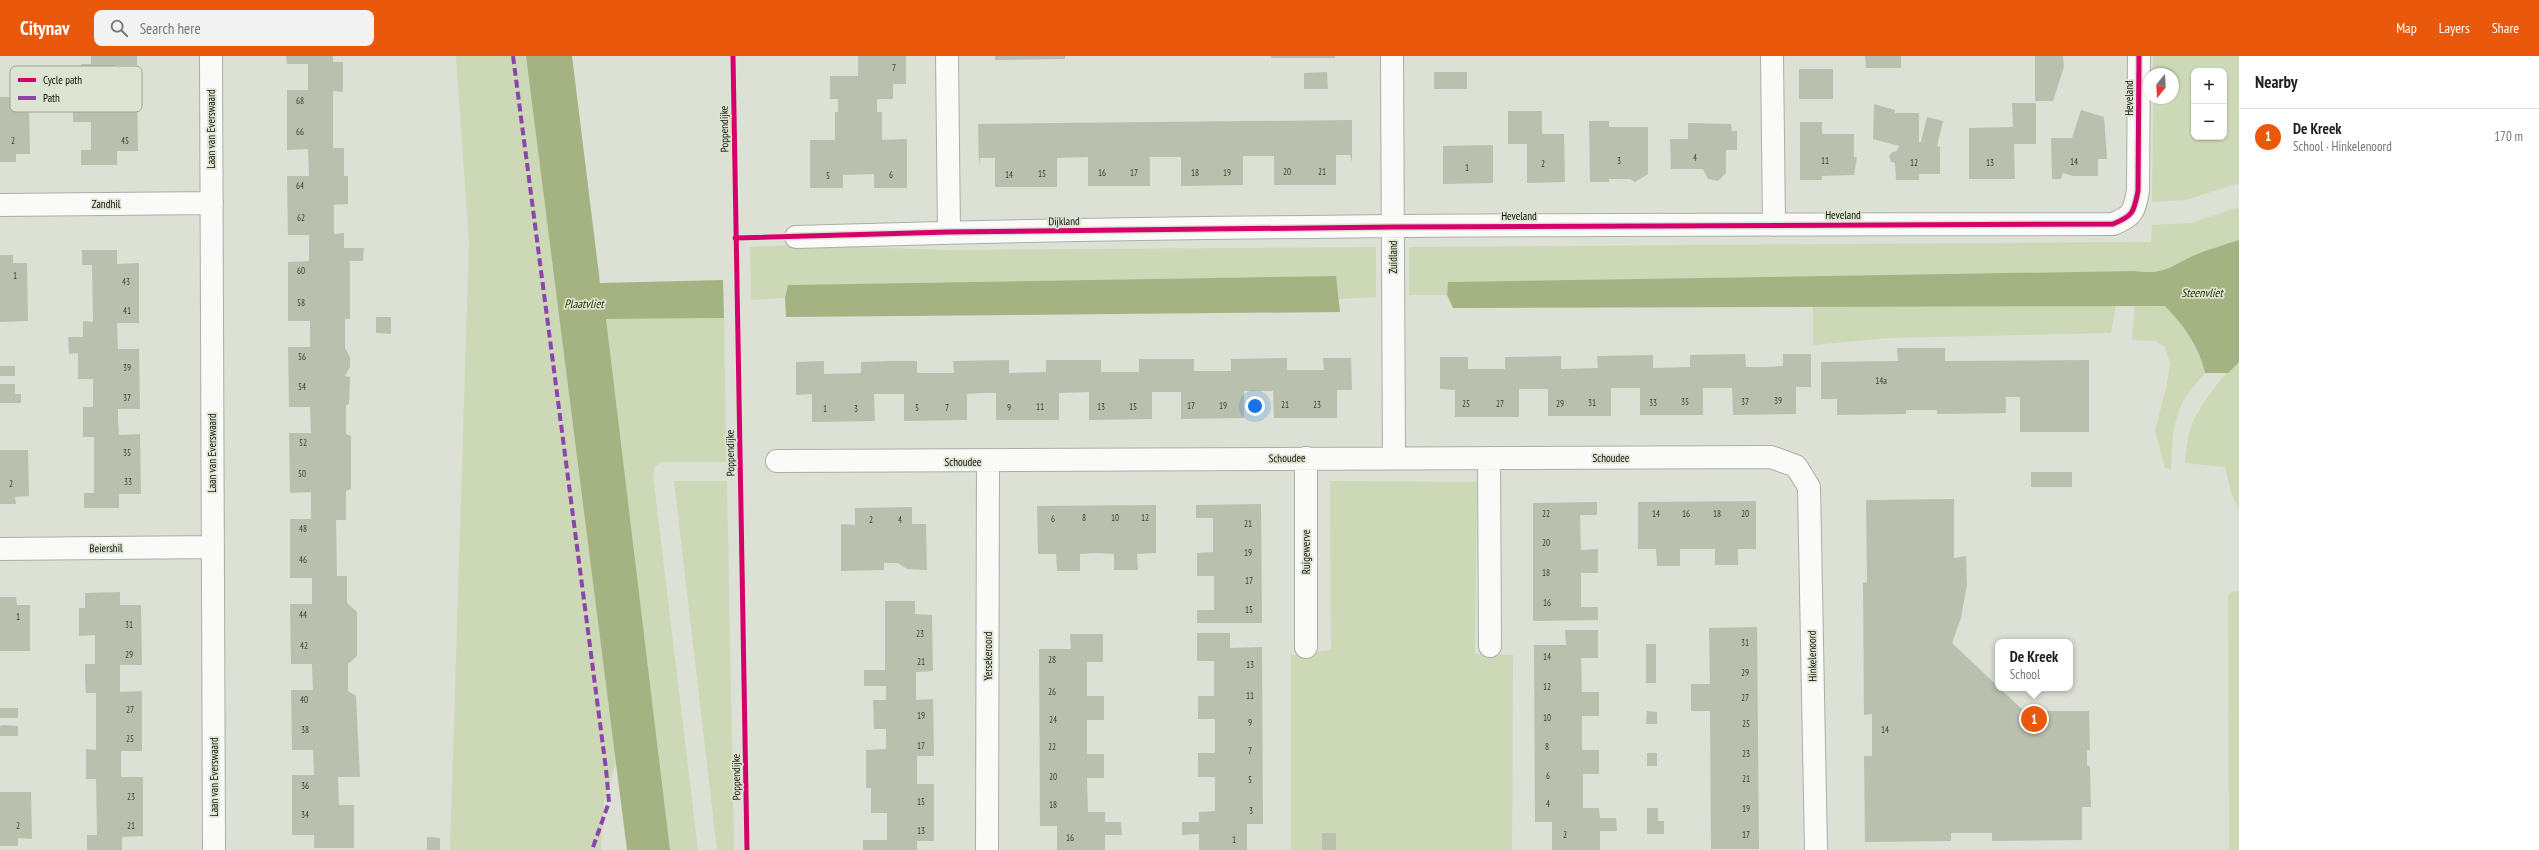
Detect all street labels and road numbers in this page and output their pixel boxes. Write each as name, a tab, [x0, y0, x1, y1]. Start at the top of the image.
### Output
street label: Heveland	[2122, 80, 2136, 116]
street label: Laan van Everswaard	[204, 89, 218, 169]
street label: Poppendijke	[717, 105, 731, 152]
street label: Zandhil	[92, 197, 121, 211]
street label: Heveland	[1825, 208, 1861, 222]
street label: Heveland	[1501, 209, 1537, 223]
street label: Dijkland	[1048, 214, 1080, 228]
street label: Zuidland	[1386, 240, 1400, 274]
street label: Laan van Everswaard	[205, 413, 219, 493]
street label: Poppendijke	[723, 429, 737, 476]
street label: Schoudee	[1268, 451, 1306, 465]
street label: Schoudee	[1593, 451, 1630, 465]
street label: Schoudee	[945, 455, 982, 469]
street label: Ruigewerve	[1299, 529, 1313, 574]
street label: Beiershil	[89, 541, 123, 555]
street label: Hinkelenoord	[1805, 630, 1819, 682]
street label: Yersekeroord	[981, 631, 995, 681]
street label: Laan van Everswaard	[207, 737, 221, 817]
street label: Poppendijke	[729, 753, 743, 800]

